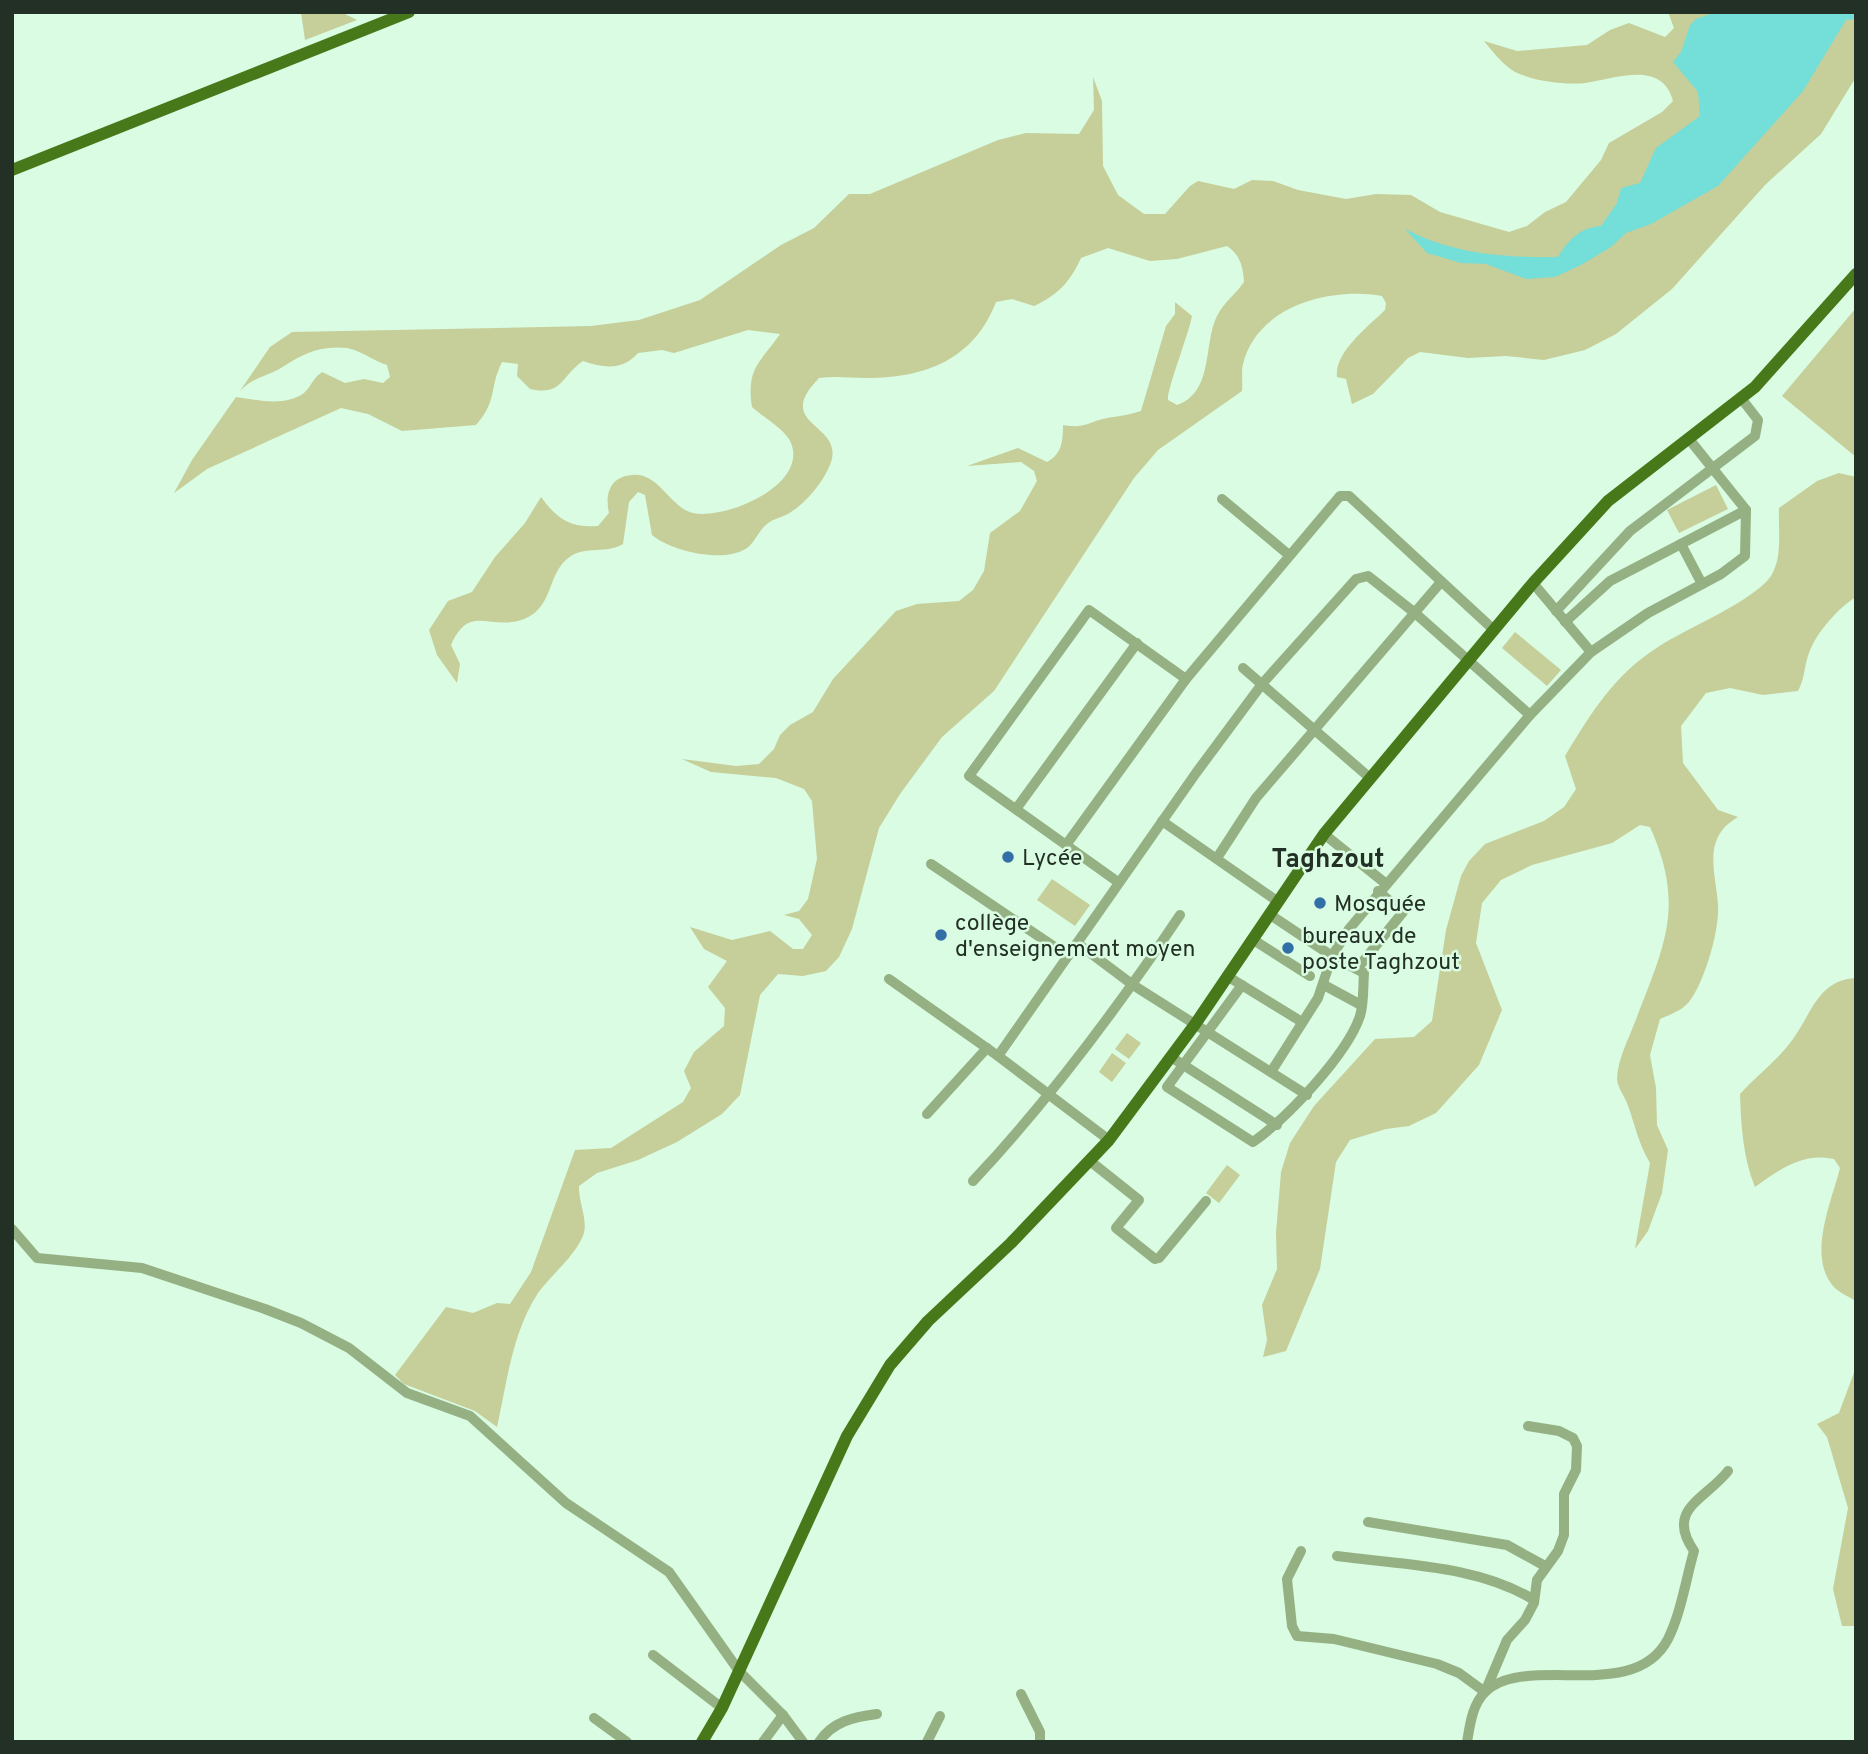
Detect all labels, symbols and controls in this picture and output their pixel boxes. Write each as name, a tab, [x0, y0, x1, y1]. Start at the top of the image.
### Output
district label: Taghzout	[1271, 844, 1385, 877]
place label: Lycée	[1022, 845, 1082, 874]
marker: Lycée	[1000, 849, 1016, 865]
place label: Mosquée	[1334, 891, 1426, 920]
marker: Mosquée	[1312, 895, 1328, 911]
place label: collège d'enseignement moyen	[955, 910, 1195, 965]
place label: bureaux de poste Taghzout	[1302, 923, 1460, 978]
marker: collège d'enseignement moyen	[933, 927, 949, 943]
marker: bureaux de poste Taghzout	[1280, 940, 1296, 956]

